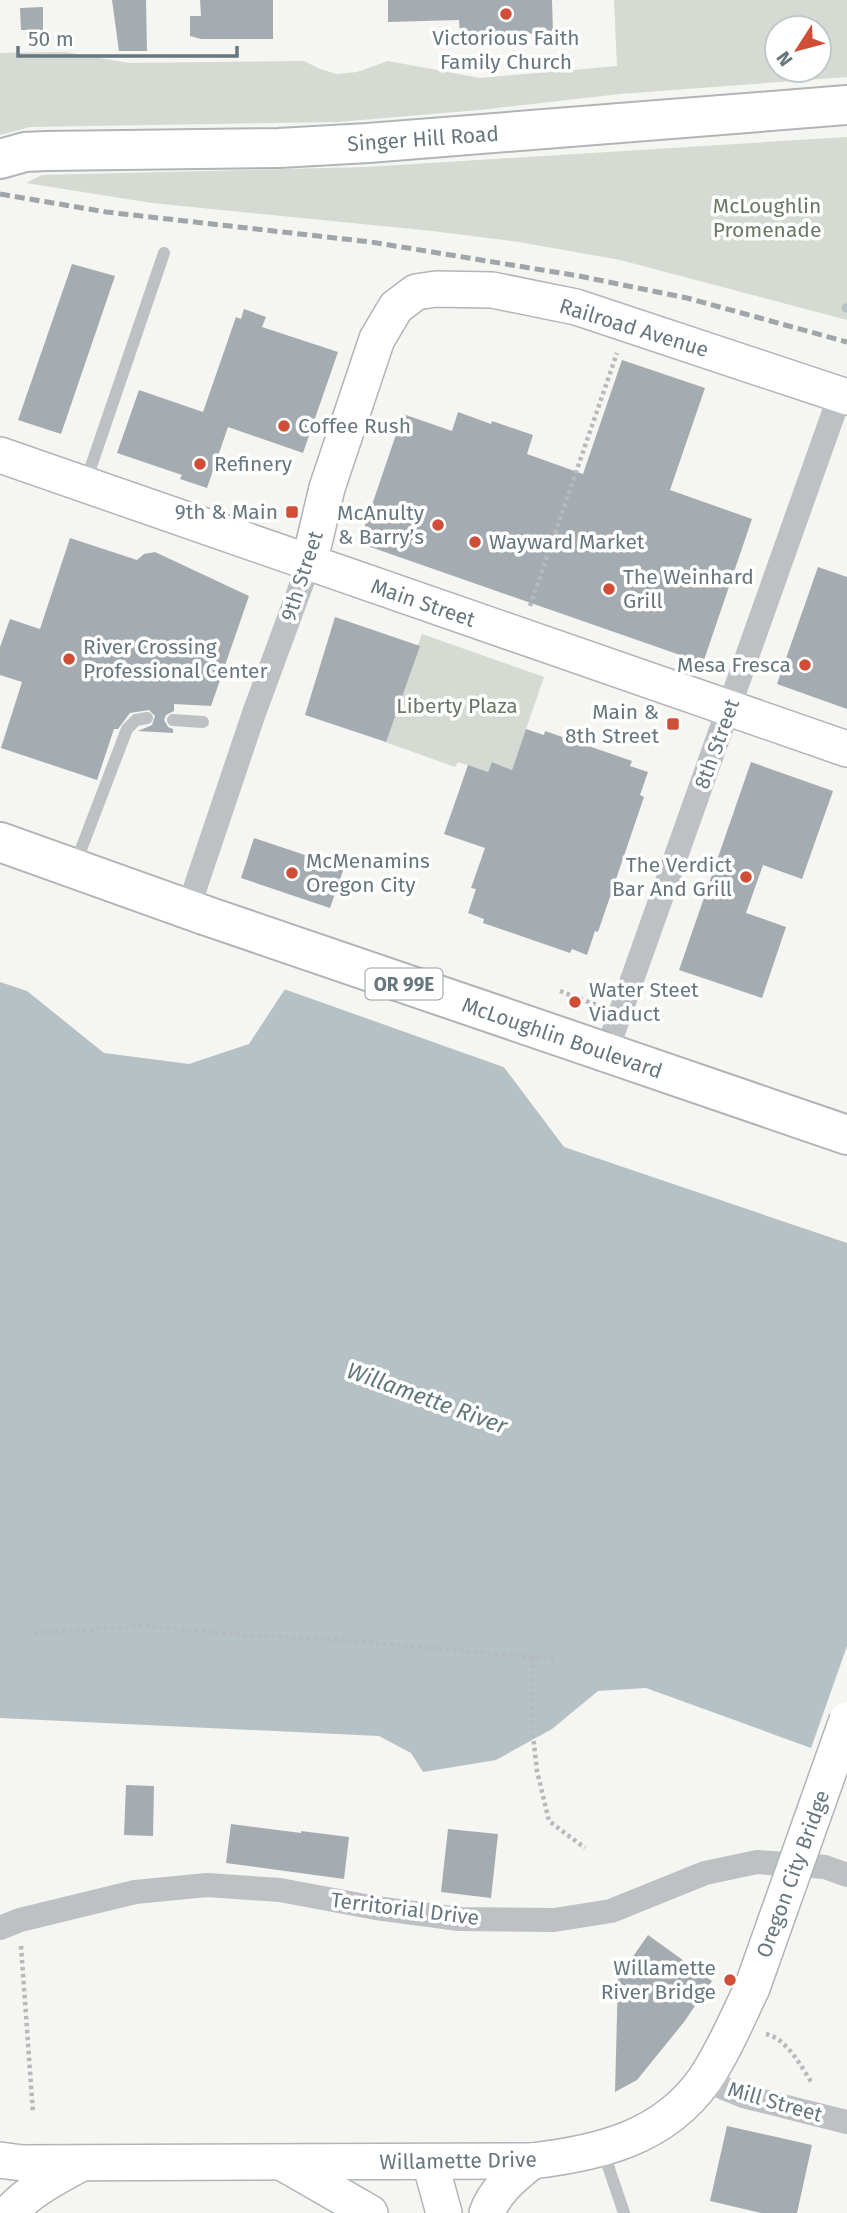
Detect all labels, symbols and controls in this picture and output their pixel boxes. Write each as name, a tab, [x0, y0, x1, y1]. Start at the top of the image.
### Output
marker: Victorious Faith Family Church	[498, 6, 514, 22]
scale bar	[18, 14, 236, 58]
north arrow	[763, 14, 833, 84]
place label: Victorious Faith Family Church	[432, 25, 580, 75]
text: 50 m	[28, 26, 74, 52]
text: N	[772, 47, 798, 71]
street label: Singer Hill Road	[346, 121, 500, 157]
park label: McLoughlin Promenade	[713, 193, 821, 243]
street label: Railroad Avenue	[556, 293, 712, 363]
place label: Coffee Rush	[298, 413, 411, 439]
marker: Coffee Rush	[276, 418, 292, 434]
place label: Refinery	[214, 451, 293, 477]
marker: Refinery	[192, 456, 208, 472]
place label: 9th & Main	[175, 499, 278, 525]
place label: McAnulty & Barry’s	[337, 500, 425, 550]
marker: 9th & Main	[284, 504, 300, 520]
marker: McAnulty & Barry’s	[430, 517, 446, 533]
street label: 9th Street	[275, 527, 329, 624]
place label: Wayward Market	[489, 529, 645, 555]
marker: Wayward Market	[467, 534, 483, 550]
place label: The Weinhard Grill	[623, 564, 754, 614]
street label: Main Street	[367, 573, 479, 633]
marker: The Weinhard Grill	[601, 581, 617, 597]
place label: River Crossing Professional Center	[83, 634, 268, 684]
marker: River Crossing Professional Center	[61, 651, 77, 667]
place label: Mesa Fresca	[677, 652, 791, 678]
marker: Mesa Fresca	[797, 657, 813, 673]
park label: Liberty Plaza	[396, 693, 518, 719]
street label: 8th Street	[689, 695, 745, 793]
place label: Main & 8th Street	[565, 699, 659, 749]
marker: Main & 8th Street	[665, 716, 681, 732]
place label: McMenamins Oregon City	[306, 848, 430, 898]
place label: The Verdict Bar And Grill	[612, 852, 732, 902]
marker: McMenamins Oregon City	[284, 865, 300, 881]
marker: The Verdict Bar And Grill	[738, 869, 754, 885]
road number: OR 99E	[366, 968, 442, 1000]
place label: Water Steet Viaduct	[589, 977, 699, 1027]
street label: McLoughlin Boulevard	[458, 992, 666, 1084]
marker: Water Steet Viaduct	[567, 994, 583, 1010]
water label: Willamette River	[343, 1356, 512, 1440]
street label: Oregon City Bridge	[751, 1787, 835, 1961]
street label: Territorial Drive	[329, 1887, 481, 1931]
place label: Willamette River Bridge	[601, 1955, 716, 2005]
marker: Willamette River Bridge	[722, 1972, 738, 1988]
street label: Mill Street	[725, 2076, 826, 2128]
street label: Willamette Drive	[379, 2147, 537, 2175]

